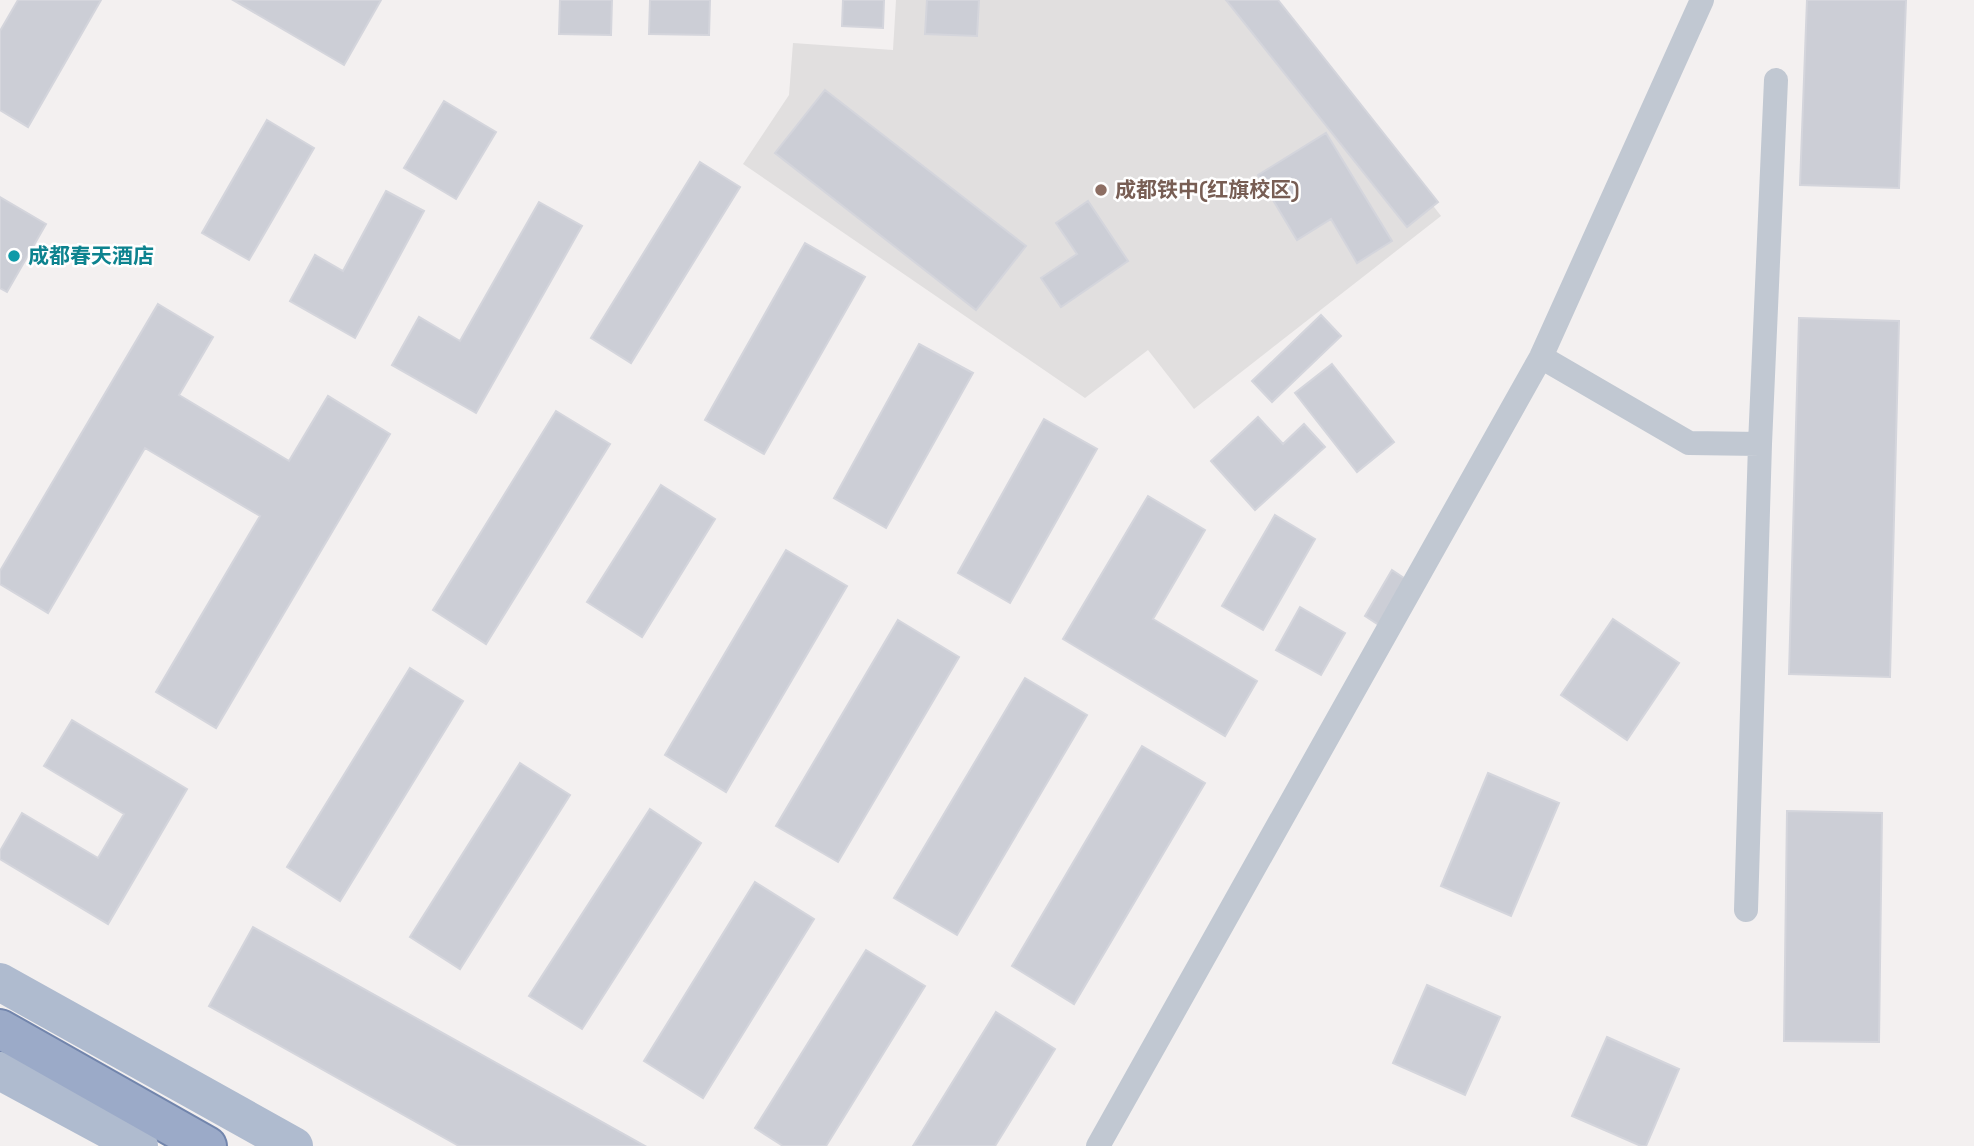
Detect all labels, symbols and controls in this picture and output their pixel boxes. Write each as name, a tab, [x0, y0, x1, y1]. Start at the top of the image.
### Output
place label: 成都铁中(红旗校区)	[1115, 176, 1300, 203]
marker: 成都铁中(红旗校区)	[1093, 182, 1109, 198]
place label: 成都春天酒店	[28, 242, 154, 269]
marker: 成都春天酒店	[6, 248, 22, 264]

